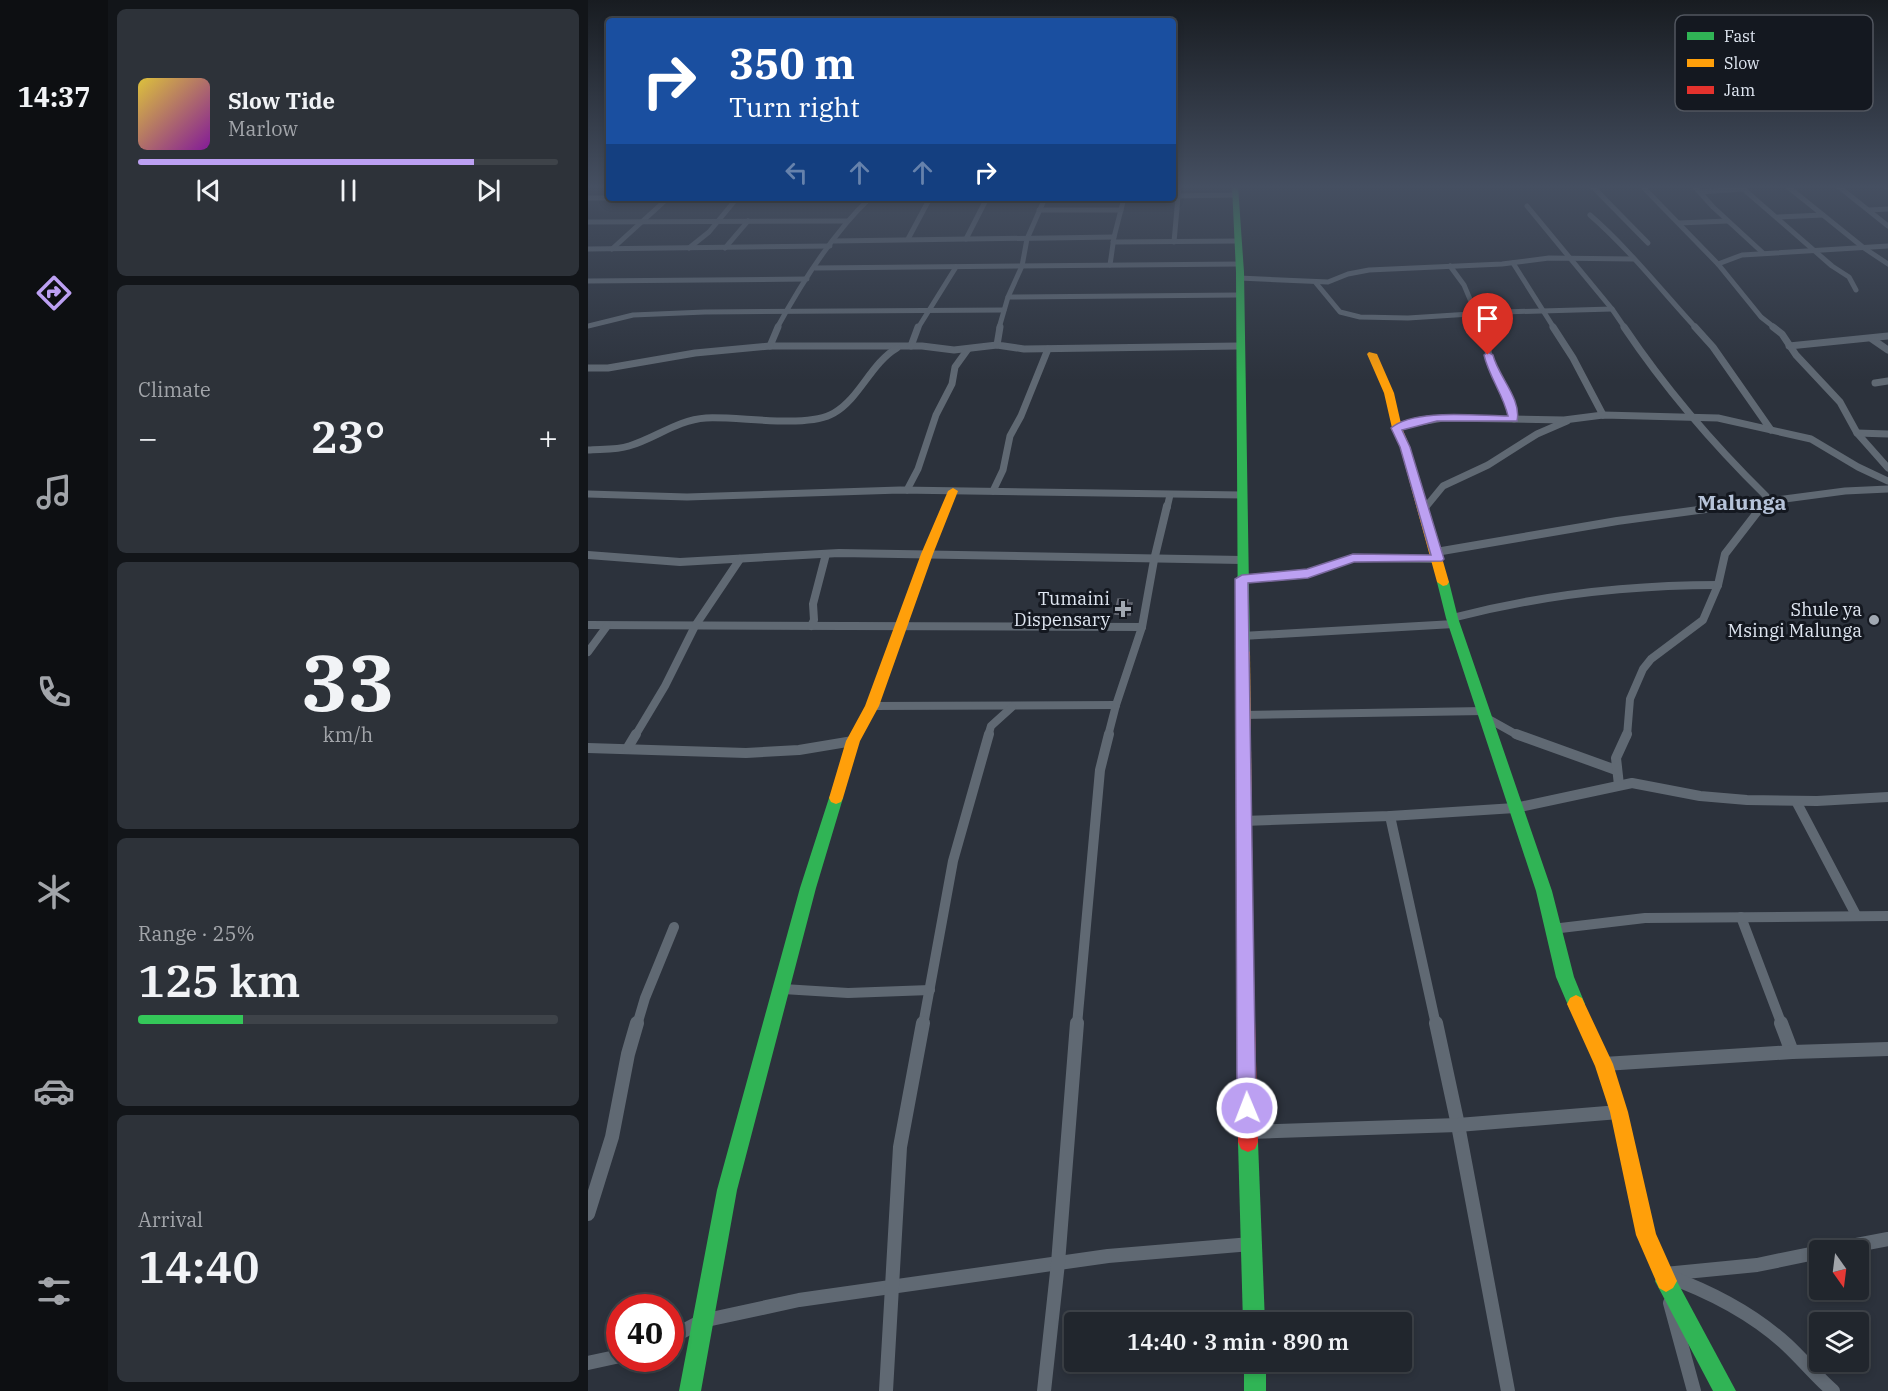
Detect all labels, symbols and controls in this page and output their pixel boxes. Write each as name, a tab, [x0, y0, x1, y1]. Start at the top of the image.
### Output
legend	[1675, 15, 1873, 111]
text: Fast	[1724, 26, 1756, 46]
text: 350 m	[729, 36, 855, 91]
icon: right	[630, 42, 708, 120]
text: Slow	[1724, 53, 1760, 73]
text: 14:37	[18, 79, 90, 114]
text: Jam	[1724, 80, 1755, 100]
text: Slow Tide	[228, 86, 335, 115]
text: Turn right	[729, 89, 860, 124]
text: Marlow	[228, 115, 298, 142]
icon: left	[780, 156, 813, 189]
icon: ahead	[843, 156, 876, 189]
icon: ahead	[906, 156, 939, 189]
icon: right	[969, 156, 1002, 189]
icon: previous	[192, 174, 225, 207]
icon: pause	[332, 174, 365, 207]
icon: next	[472, 174, 505, 207]
icon: directions	[33, 272, 75, 314]
pin	[1462, 293, 1513, 355]
icon: arrive	[1471, 302, 1504, 335]
text: Climate	[138, 376, 211, 403]
text: 23°	[310, 407, 386, 465]
text: −	[138, 416, 158, 459]
text: +	[538, 416, 558, 459]
icon: music	[33, 471, 75, 513]
district label: Malunga	[1697, 488, 1787, 516]
place label: Tumaini Dispensary	[1014, 587, 1110, 631]
place label: Shule ya Msingi Malunga	[1728, 598, 1862, 642]
marker: Tumaini Dispensary	[1114, 600, 1132, 618]
marker: Shule ya Msingi Malunga	[1867, 613, 1881, 627]
text: 33	[301, 631, 395, 732]
icon: phone	[33, 671, 75, 713]
text: km/h	[323, 721, 373, 748]
icon: climate	[33, 871, 75, 913]
text: Range · 25%	[138, 920, 255, 947]
text: 125 km	[138, 951, 300, 1009]
icon: car	[33, 1070, 75, 1112]
position arrow	[1215, 1076, 1279, 1140]
text: Arrival	[138, 1206, 203, 1233]
text: 14:40	[138, 1237, 259, 1295]
north arrow	[1809, 1240, 1869, 1300]
map controls	[1809, 1240, 1869, 1372]
icon: filters	[33, 1270, 75, 1312]
speed limit sign: 40	[606, 1294, 684, 1372]
button: layers	[1809, 1312, 1869, 1372]
text: 14:40 · 3 min · 890 m	[1127, 1327, 1349, 1356]

